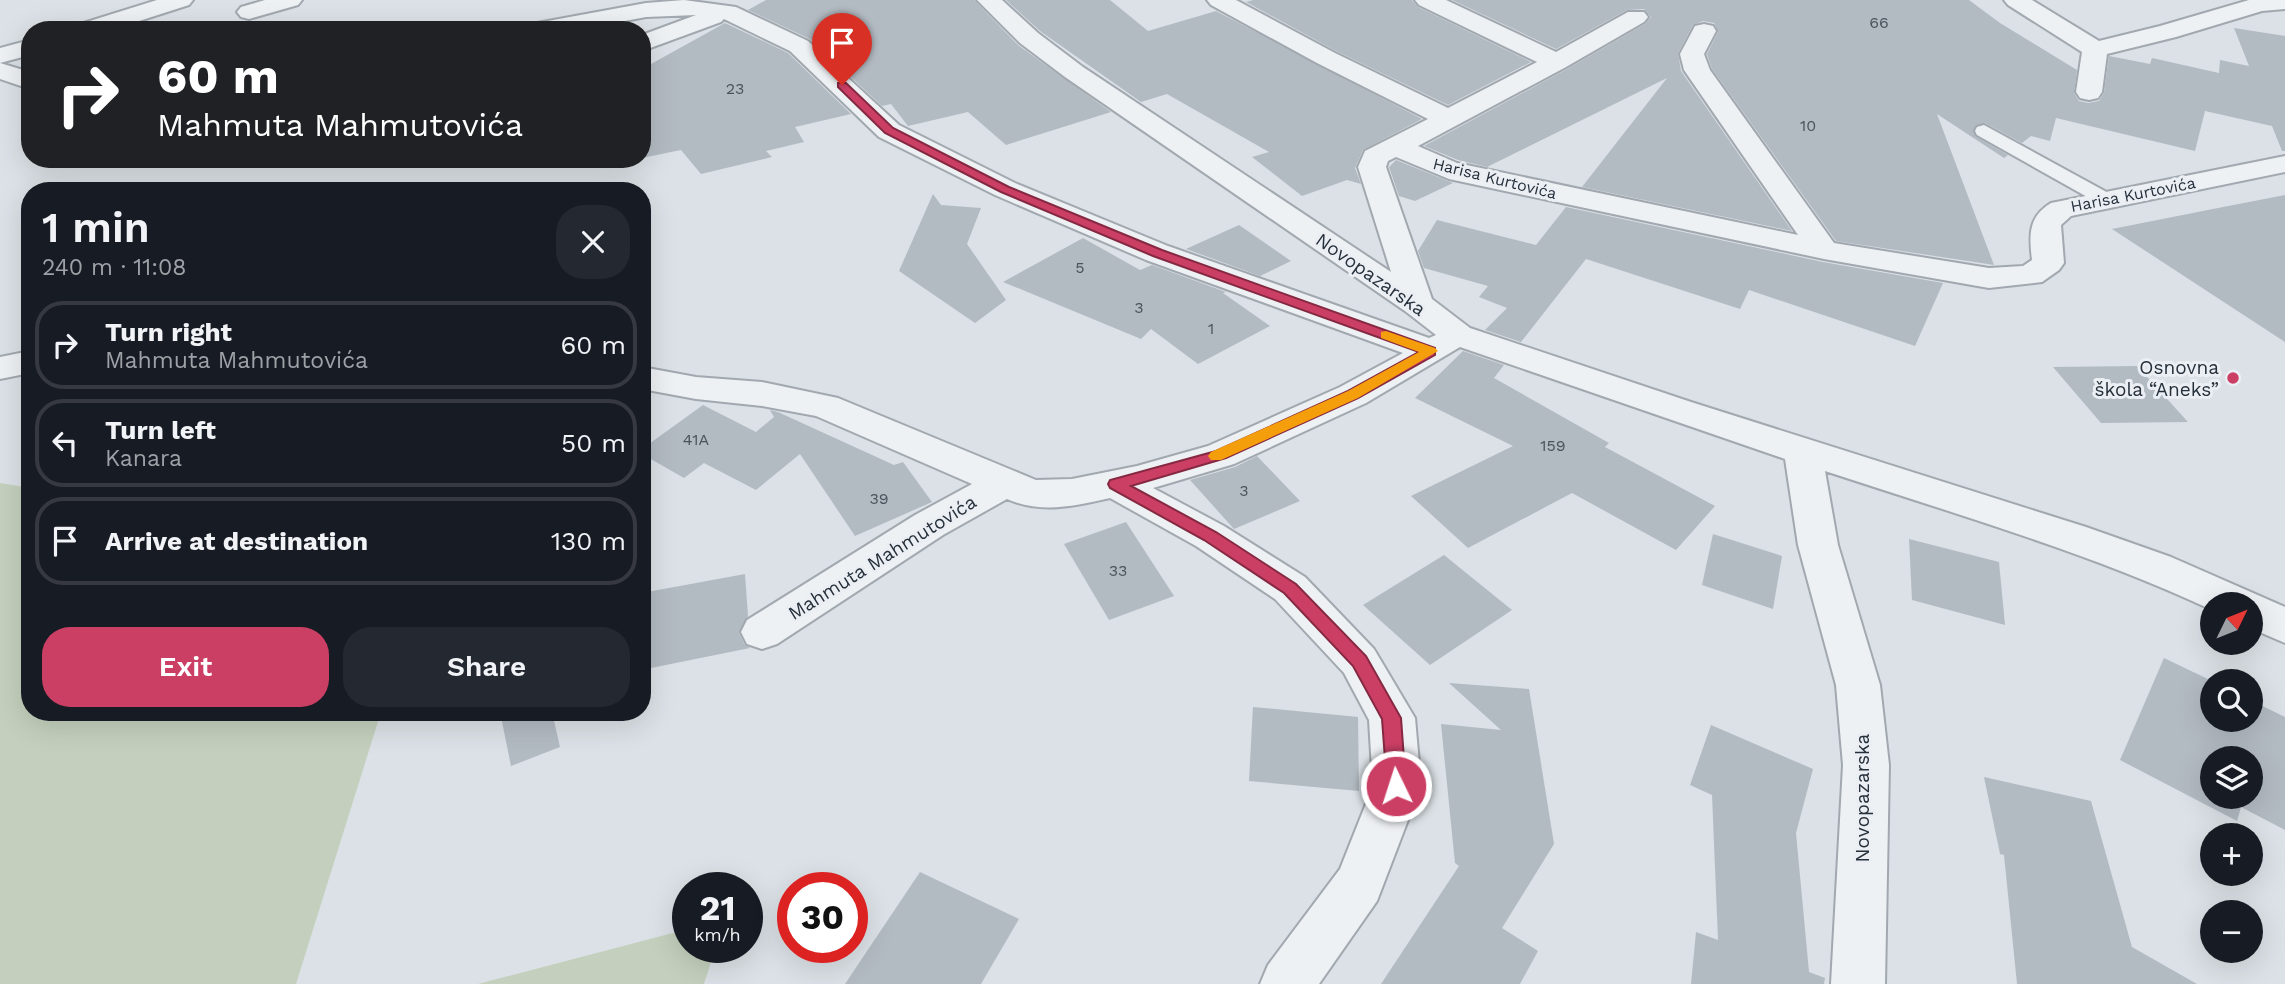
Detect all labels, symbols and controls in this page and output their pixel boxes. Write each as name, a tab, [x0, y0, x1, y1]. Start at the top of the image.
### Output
pin	[812, 13, 872, 85]
house number: 66	[1869, 13, 1889, 32]
icon: arrive	[823, 24, 861, 62]
text: 60 m	[157, 47, 279, 105]
icon: right	[42, 49, 133, 140]
house number: 23	[726, 79, 744, 98]
text: Mahmuta Mahmutovića	[157, 106, 523, 144]
house number: 10	[1800, 116, 1816, 135]
street label: Harisa Kurtovića	[1431, 154, 1559, 203]
street label: Harisa Kurtovića	[2069, 173, 2197, 216]
text: 1 min	[42, 203, 150, 252]
button: close	[556, 205, 630, 279]
street label: Novopazarska	[1311, 228, 1430, 321]
text: 240 m · 11:08	[42, 254, 187, 281]
house number: 5	[1075, 258, 1085, 277]
house number: 3	[1134, 298, 1144, 317]
text: Turn right	[105, 317, 232, 347]
house number: 1	[1208, 319, 1214, 338]
icon: right	[46, 326, 84, 364]
text: 60 m	[560, 330, 626, 360]
text: Mahmuta Mahmutovića	[105, 347, 368, 374]
place label: Osnovna škola “Aneks”	[2095, 356, 2219, 401]
marker: Osnovna škola “Aneks”	[2225, 370, 2241, 386]
text: Turn left	[105, 415, 216, 445]
icon: left	[46, 424, 84, 462]
text: 50 m	[561, 428, 626, 458]
house number: 41A	[683, 430, 710, 449]
house number: 159	[1540, 436, 1566, 455]
text: Kanara	[105, 445, 182, 472]
house number: 3	[1239, 481, 1249, 500]
house number: 39	[869, 489, 889, 508]
street label: Mahmuta Mahmutovića	[784, 490, 981, 625]
icon: arrive	[46, 522, 84, 560]
text: Arrive at destination	[105, 526, 368, 556]
text: 130 m	[551, 526, 626, 556]
house number: 33	[1109, 561, 1127, 580]
north arrow	[2200, 592, 2263, 654]
map controls	[2200, 592, 2263, 963]
button: Exit	[42, 627, 329, 707]
button: Share	[343, 627, 630, 707]
button: search	[2200, 669, 2263, 732]
street label: Novopazarska	[1851, 733, 1874, 862]
button: layers	[2200, 746, 2263, 809]
position arrow	[1359, 749, 1433, 823]
button: +	[2200, 823, 2263, 886]
speed limit sign: 30	[777, 872, 868, 963]
text: 21	[700, 887, 735, 929]
button: −	[2200, 900, 2263, 963]
text: km/h	[694, 924, 741, 945]

